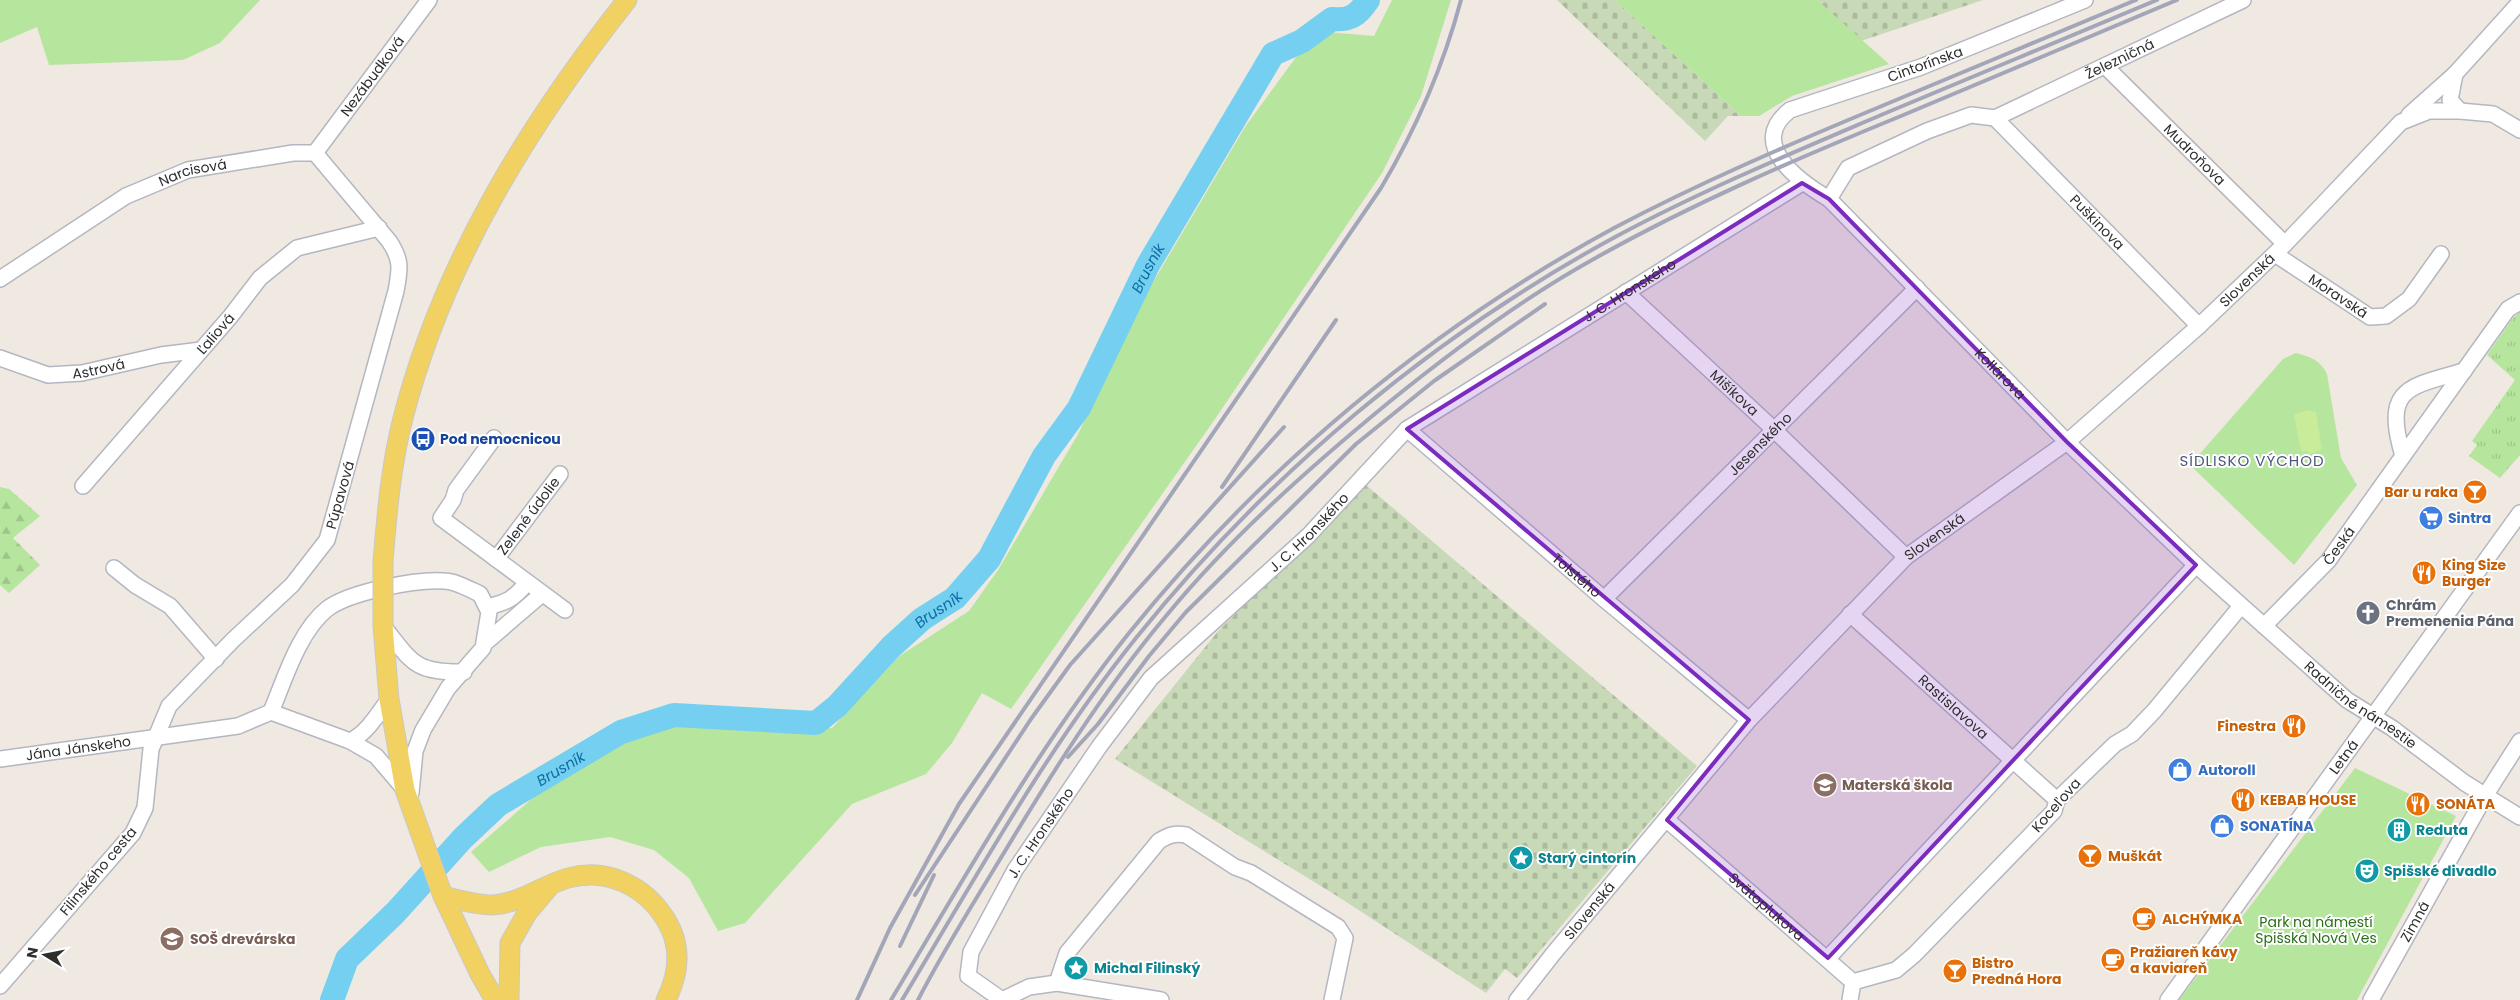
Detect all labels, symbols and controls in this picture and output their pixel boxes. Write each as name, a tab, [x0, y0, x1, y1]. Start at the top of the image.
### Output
street label: Nezábudková	[336, 32, 409, 120]
street label: Železničná	[2082, 34, 2157, 84]
street label: Cintorínska	[1885, 41, 1965, 87]
street label: Mudroňova	[2159, 119, 2230, 190]
street label: Narcisová	[155, 154, 228, 191]
street label: Puškinova	[2065, 190, 2129, 254]
water label: Brusník	[1126, 238, 1170, 296]
street label: Slovenská	[2215, 249, 2279, 312]
street label: J. C. Hronského	[1580, 254, 1680, 327]
street label: Moravská	[2305, 269, 2372, 323]
street label: Ľaliová	[192, 309, 239, 359]
street label: Kollárova	[1970, 343, 2030, 404]
street label: Astrová	[72, 354, 127, 384]
street label: Mišíkova	[1706, 365, 1763, 420]
street label: Jesenského	[1724, 408, 1796, 480]
bus stop icon: Pod nemocnicou	[410, 426, 436, 452]
place label: Pod nemocnicou	[440, 429, 561, 449]
district label: SÍDLISKO VÝCHOD	[2179, 450, 2325, 471]
street label: Púpavová	[321, 459, 359, 531]
street label: Zelené údolie	[493, 473, 565, 559]
bar icon: Bar u raka	[2462, 479, 2488, 505]
place label: Bar u raka	[2384, 482, 2458, 502]
street label: J. C. Hronského	[1264, 488, 1353, 577]
supermarket icon: Sintra	[2418, 505, 2444, 531]
street label: Slovenská	[1900, 508, 1969, 565]
place label: Sintra	[2448, 508, 2491, 528]
street label: Česká	[2318, 522, 2360, 569]
street label: Tolstého	[1548, 548, 1605, 602]
place label: King Size Burger	[2442, 555, 2506, 591]
restaurant icon: King Size Burger	[2411, 560, 2437, 586]
water label: Brusník	[909, 585, 968, 632]
place label: Chrám Premenenia Pána	[2386, 595, 2514, 631]
church icon: Chrám Premenenia Pána	[2355, 600, 2381, 626]
street label: Radničné námestie	[2300, 656, 2421, 753]
street label: Rastislavova	[1914, 670, 1993, 744]
restaurant icon: Finestra	[2281, 713, 2307, 739]
place label: Finestra	[2217, 716, 2276, 736]
street label: Jána Jánskeho	[24, 731, 132, 765]
street label: Letná	[2324, 735, 2363, 778]
water label: Brusník	[532, 745, 590, 791]
shop icon: Autoroll	[2167, 757, 2193, 783]
place label: Autoroll	[2198, 760, 2256, 780]
school or university icon: Materská škola	[1812, 772, 1838, 798]
street label: Koceľova	[2027, 774, 2085, 836]
place label: Materská škola	[1842, 775, 1953, 795]
street label: J. C. Hronského	[1003, 783, 1079, 882]
restaurant icon: KEBAB HOUSE	[2230, 787, 2256, 813]
place label: KEBAB HOUSE	[2260, 790, 2356, 810]
restaurant icon: SONÁTA	[2405, 791, 2431, 817]
place label: SONÁTA	[2436, 794, 2496, 814]
shop icon: SONATÍNA	[2209, 813, 2235, 839]
place label: SONATÍNA	[2240, 816, 2314, 836]
building icon: Reduta	[2386, 817, 2412, 843]
place label: Reduta	[2416, 820, 2468, 840]
street label: Filinského cesta	[55, 822, 141, 920]
bar icon: Muškát	[2077, 843, 2103, 869]
place icon: Starý cintorín	[1508, 845, 1534, 871]
place label: Muškát	[2108, 846, 2162, 866]
place label: Starý cintorín	[1538, 848, 1636, 868]
theatre icon: Spišské divadlo	[2354, 858, 2380, 884]
place label: Spišské divadlo	[2384, 861, 2497, 881]
street label: Svätoplukova	[1724, 868, 1809, 945]
street label: Slovenská	[1559, 877, 1620, 944]
street label: Zimná	[2395, 897, 2434, 945]
cafe icon: ALCHÝMKA	[2131, 906, 2157, 932]
place label: ALCHÝMKA	[2162, 909, 2243, 929]
park label: Park na námestí Spišská Nová Ves	[2255, 912, 2377, 948]
school or university icon: SOŠ drevárska	[159, 926, 185, 952]
place label: SOŠ drevárska	[190, 929, 296, 949]
north arrow	[20, 930, 70, 980]
place label: Pražiareň kávy a kaviareň	[2130, 942, 2238, 978]
text: N	[21, 946, 43, 960]
cafe icon: Pražiareň kávy a kaviareň	[2100, 947, 2126, 973]
place label: Bistro Predná Hora	[1972, 953, 2061, 989]
place icon: Michal Filinský	[1063, 955, 1089, 981]
place label: Michal Filinský	[1094, 958, 1200, 978]
bar icon: Bistro Predná Hora	[1942, 958, 1968, 984]

